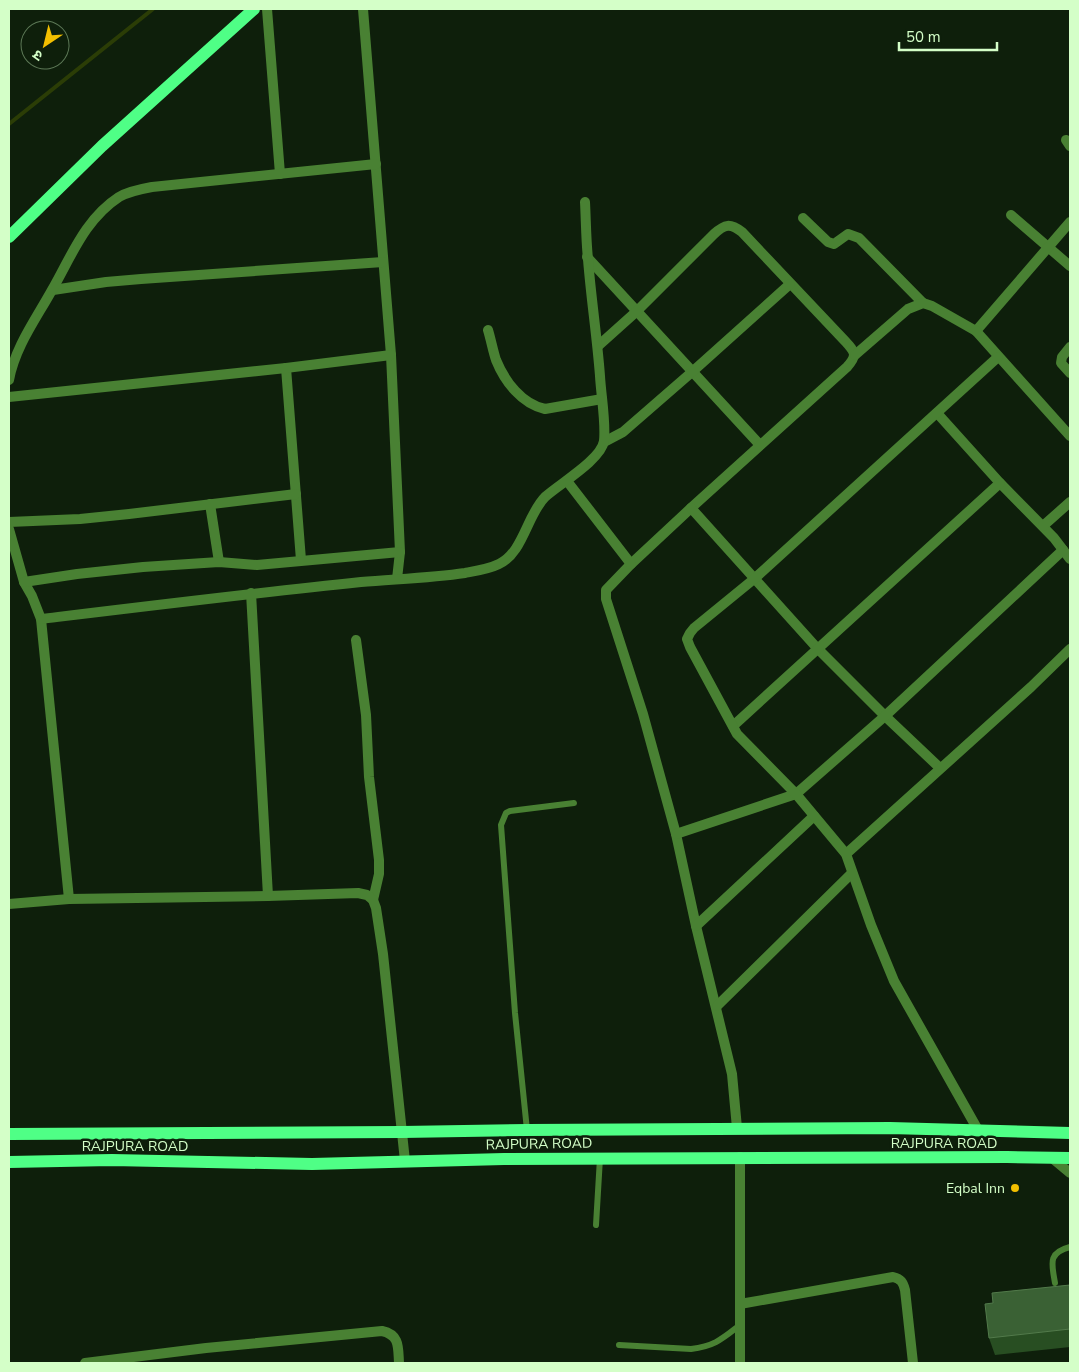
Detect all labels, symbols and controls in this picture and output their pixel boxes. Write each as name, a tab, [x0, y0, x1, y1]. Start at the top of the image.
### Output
north arrow	[20, 20, 70, 70]
scale bar	[899, 20, 996, 52]
text: 50 m	[906, 27, 941, 47]
text: उ	[28, 45, 47, 65]
street label: RAJPURA ROAD	[485, 1134, 593, 1154]
street label: RAJPURA ROAD	[891, 1134, 997, 1153]
street label: RAJPURA ROAD	[82, 1137, 188, 1156]
place label: Eqbal Inn	[946, 1179, 1005, 1198]
marker: Eqbal Inn	[1009, 1182, 1021, 1194]

